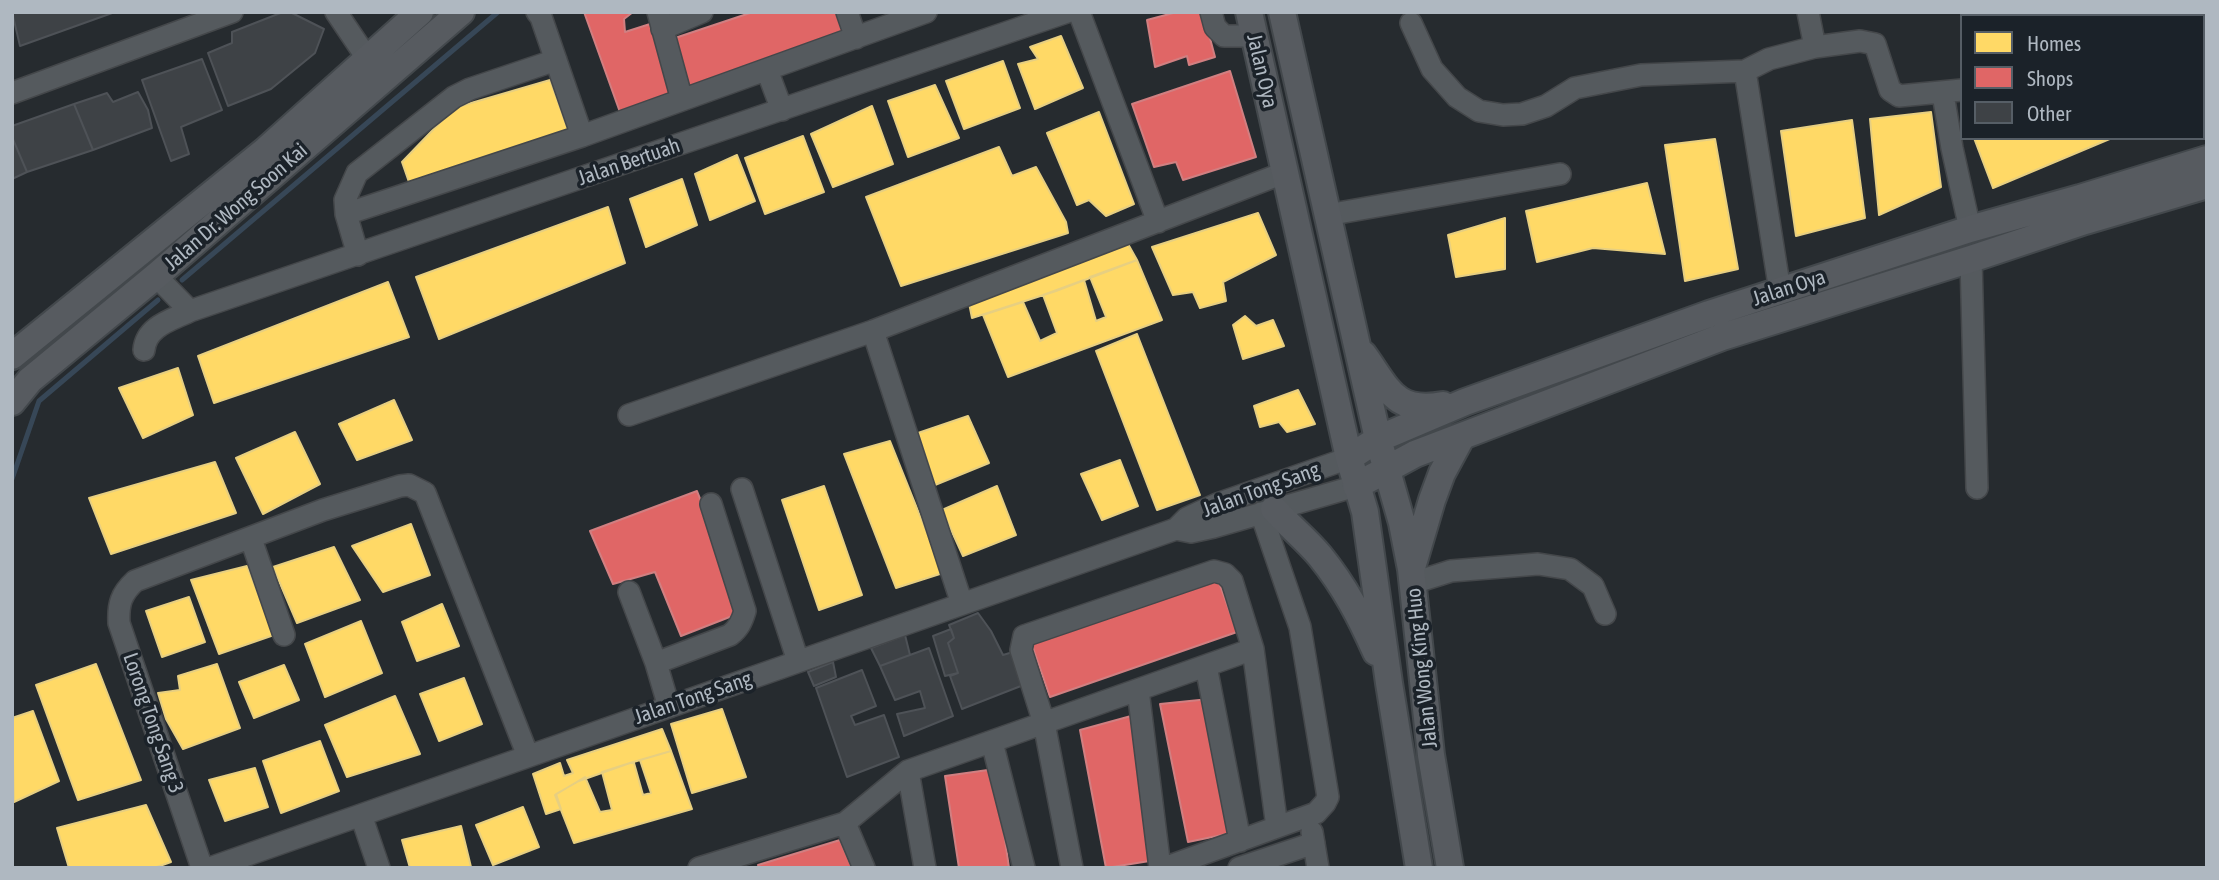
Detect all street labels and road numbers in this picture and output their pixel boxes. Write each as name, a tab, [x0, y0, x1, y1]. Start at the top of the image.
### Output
street label: Jalan Oya	[1241, 31, 1283, 111]
street label: Jalan Bertuah	[575, 133, 683, 191]
street label: Jalan Dr. Wong Soon Kai	[159, 138, 313, 276]
street label: Jalan Oya	[1749, 264, 1829, 312]
street label: Jalan Tong Sang	[1199, 457, 1323, 523]
street label: Jalan Wong King Huo	[1401, 587, 1443, 749]
street label: Lorong Tong Sang 3	[117, 650, 189, 796]
street label: Jalan Tong Sang	[631, 666, 755, 730]

